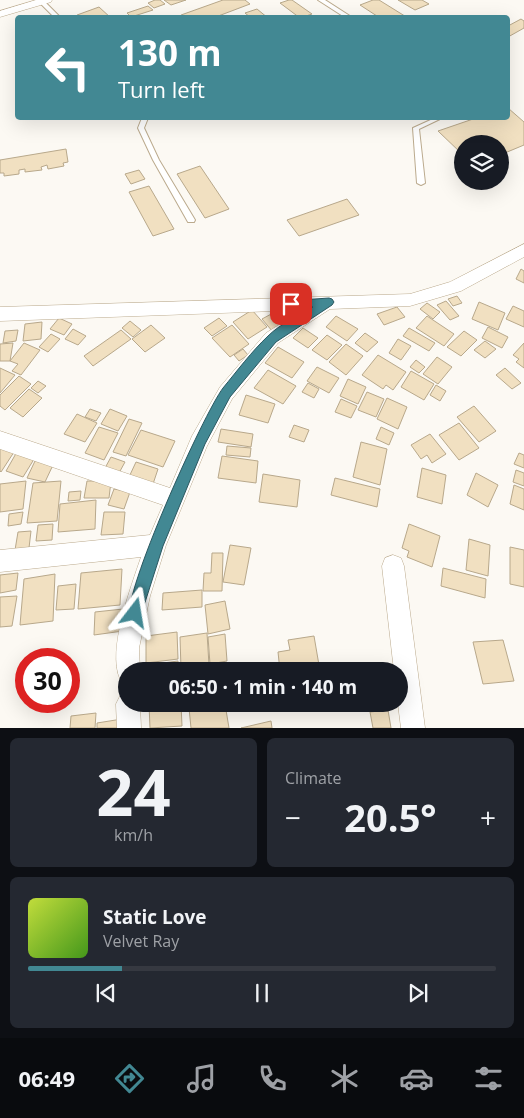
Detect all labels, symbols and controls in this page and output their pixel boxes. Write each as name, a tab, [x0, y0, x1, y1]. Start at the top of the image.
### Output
text: 130 m	[118, 29, 222, 76]
icon: left	[35, 35, 100, 100]
text: Turn left	[118, 74, 205, 104]
map controls	[454, 135, 509, 190]
button: layers	[454, 135, 509, 190]
pin	[270, 283, 312, 325]
icon: arrive	[277, 290, 305, 318]
position arrow	[108, 586, 160, 638]
speed limit sign: 30	[15, 648, 80, 713]
text: 06:50 · 1 min · 140 m	[169, 674, 357, 700]
text: 24	[96, 747, 171, 835]
text: Climate	[285, 767, 342, 789]
text: 20.5°	[344, 791, 437, 843]
text: −	[285, 798, 301, 836]
text: +	[480, 798, 496, 836]
text: km/h	[114, 824, 153, 846]
text: Static Love	[103, 904, 206, 930]
text: Velvet Ray	[103, 930, 179, 952]
icon: previous	[92, 979, 120, 1007]
icon: pause	[248, 979, 276, 1007]
icon: next	[404, 979, 432, 1007]
icon: directions	[112, 1061, 147, 1096]
icon: music	[184, 1061, 219, 1096]
icon: phone	[255, 1061, 290, 1096]
icon: climate	[327, 1061, 362, 1096]
icon: car	[399, 1061, 434, 1096]
icon: filters	[471, 1061, 506, 1096]
text: 06:49	[18, 1063, 75, 1093]

